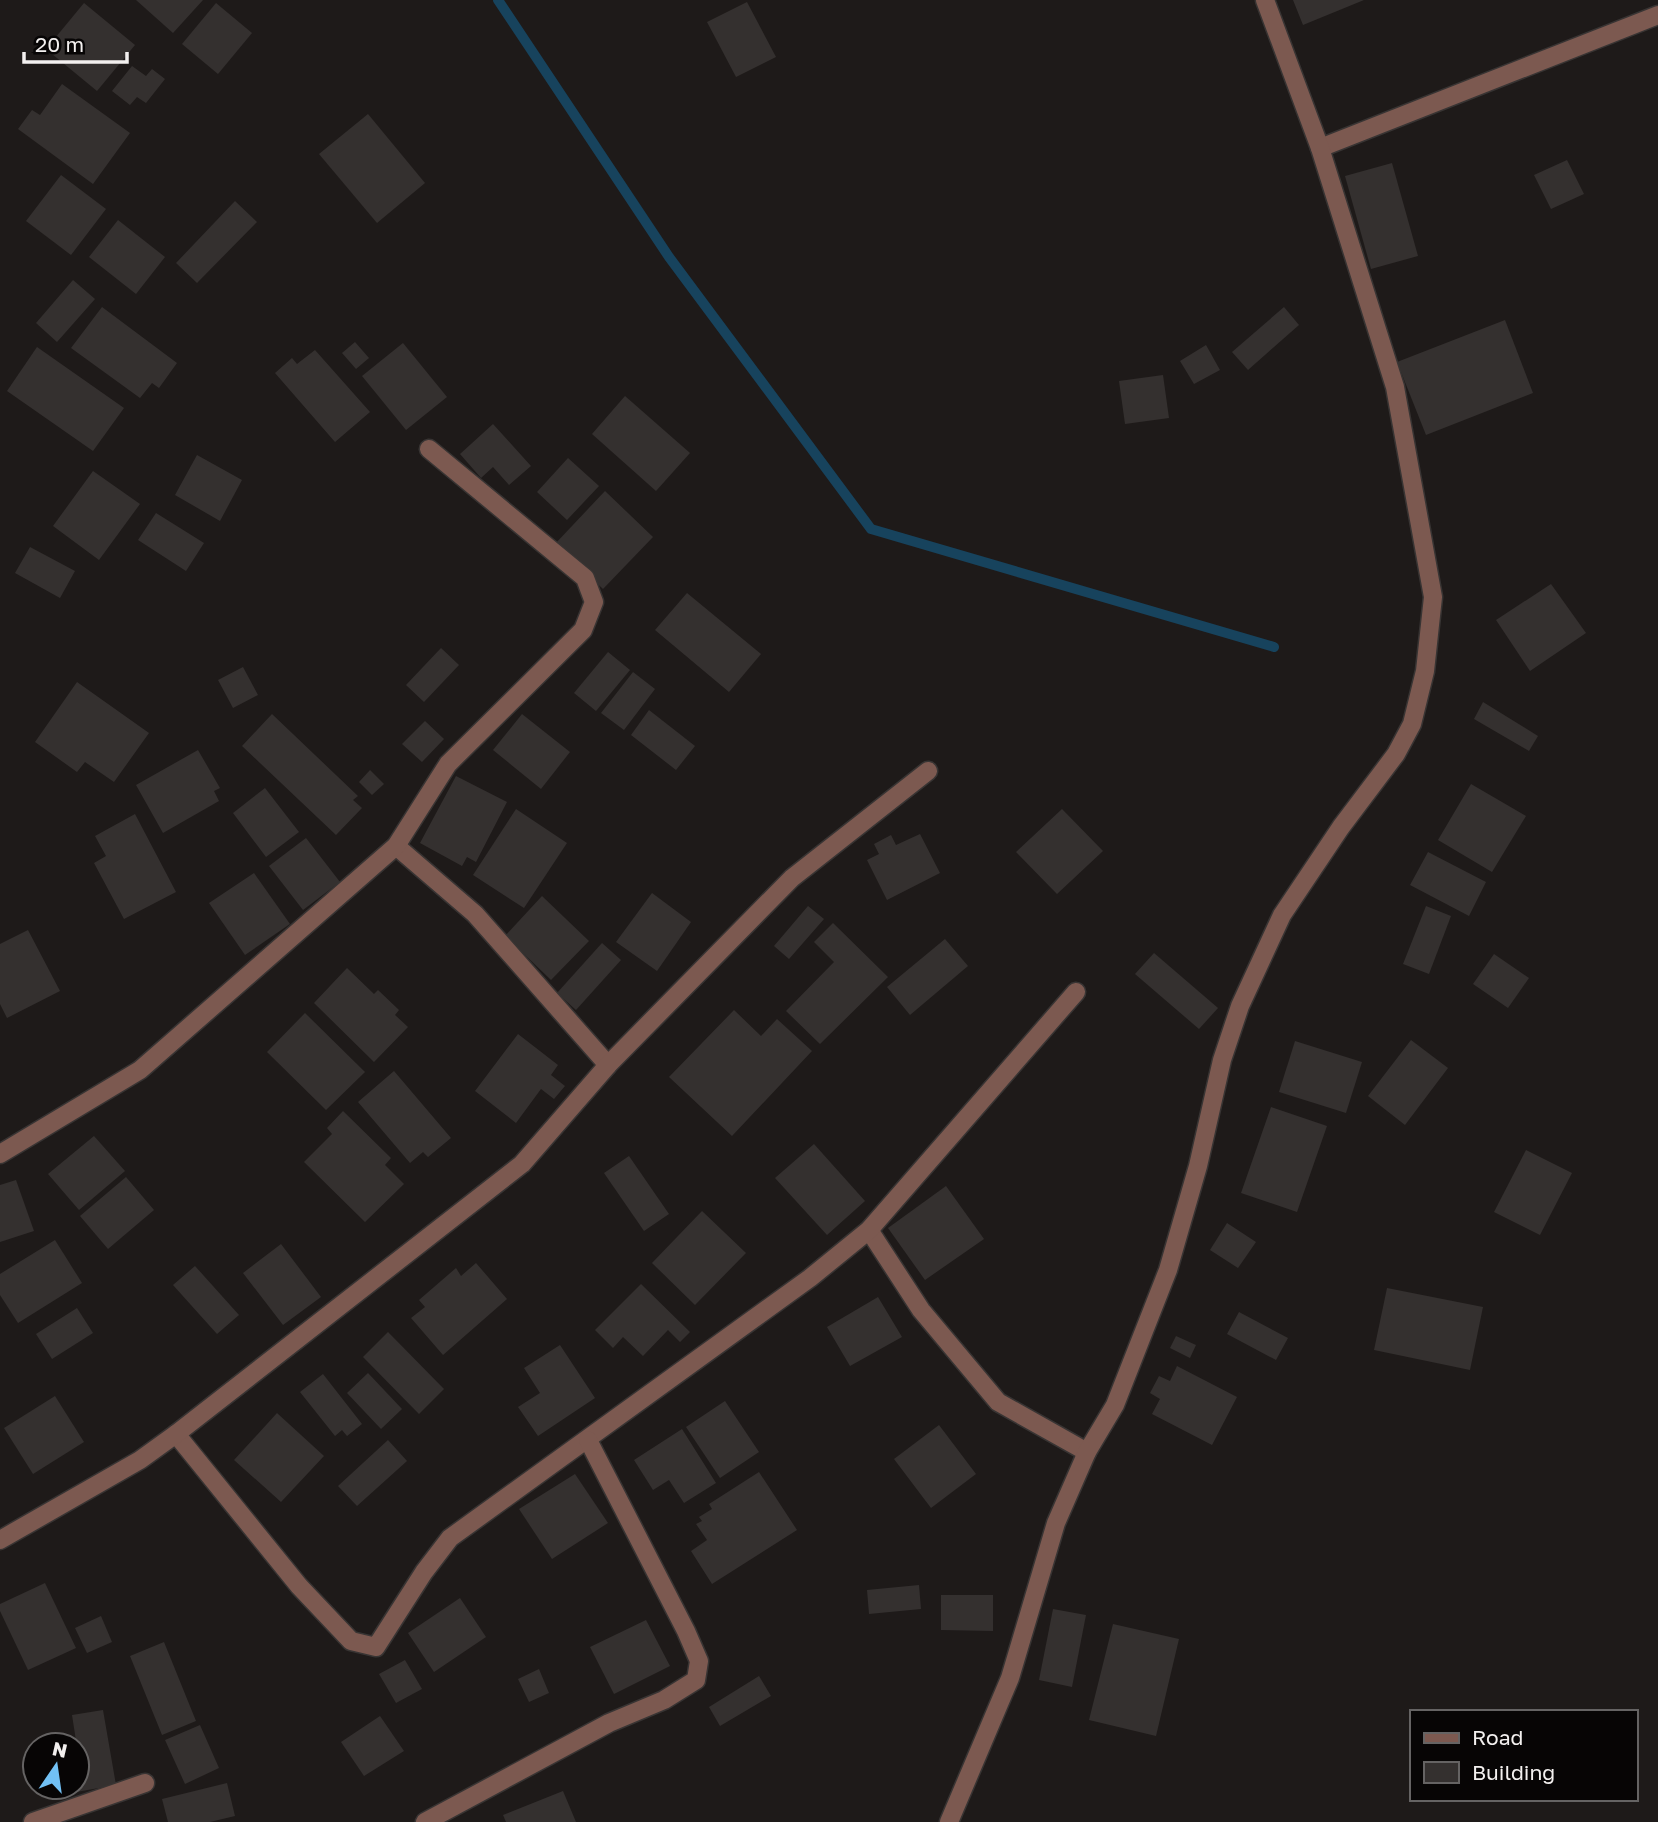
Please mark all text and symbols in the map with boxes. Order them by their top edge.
scale bar [24,21,128,65]
text: 20 m [35,31,84,57]
legend [1410,1710,1637,1801]
text: Road [1472,1724,1523,1750]
north arrow [21,1731,91,1801]
text: N [50,1736,70,1762]
text: Building [1472,1759,1555,1785]

